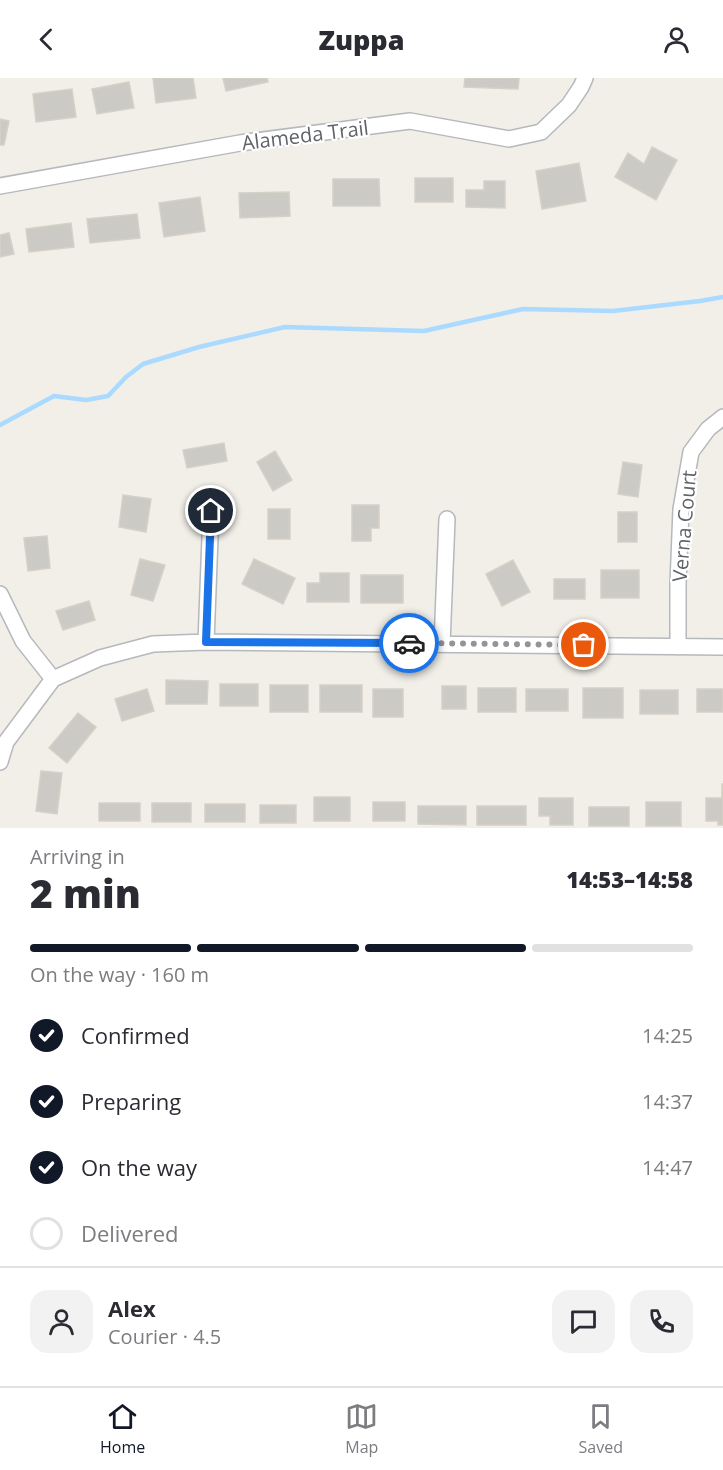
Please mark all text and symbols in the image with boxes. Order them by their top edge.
text: Zuppa [318,21,405,58]
icon: back [30,23,63,56]
icon: person [660,23,693,56]
street label: Alameda Trail [240,114,370,156]
street label: Verna Court [666,469,702,583]
pin [185,485,236,536]
icon: home [194,494,227,527]
courier [379,613,439,673]
pin [558,619,609,670]
icon: car [393,627,426,660]
icon: bag [567,628,600,661]
text: Arriving in [30,843,125,870]
text: 14:53–14:58 [566,864,693,894]
text: 2 min [30,866,141,919]
text: On the way · 160 m [30,961,209,988]
icon: check [30,1019,63,1052]
text: Confirmed [81,1020,190,1050]
text: 14:25 [642,1022,693,1049]
icon: check [30,1085,63,1118]
text: Preparing [81,1086,181,1116]
text: 14:37 [642,1088,693,1115]
icon: check [30,1151,63,1184]
text: On the way [81,1152,197,1182]
text: 14:47 [642,1154,693,1181]
text: Delivered [81,1218,179,1248]
button: person [30,1290,93,1353]
button: chat [552,1290,615,1353]
button: phone [630,1290,693,1353]
text: Alex [108,1293,156,1323]
text: Courier · 4.5 [108,1323,221,1350]
tab: Home [100,1400,145,1458]
tab: Map [345,1400,378,1458]
tab: Saved [578,1400,623,1458]

